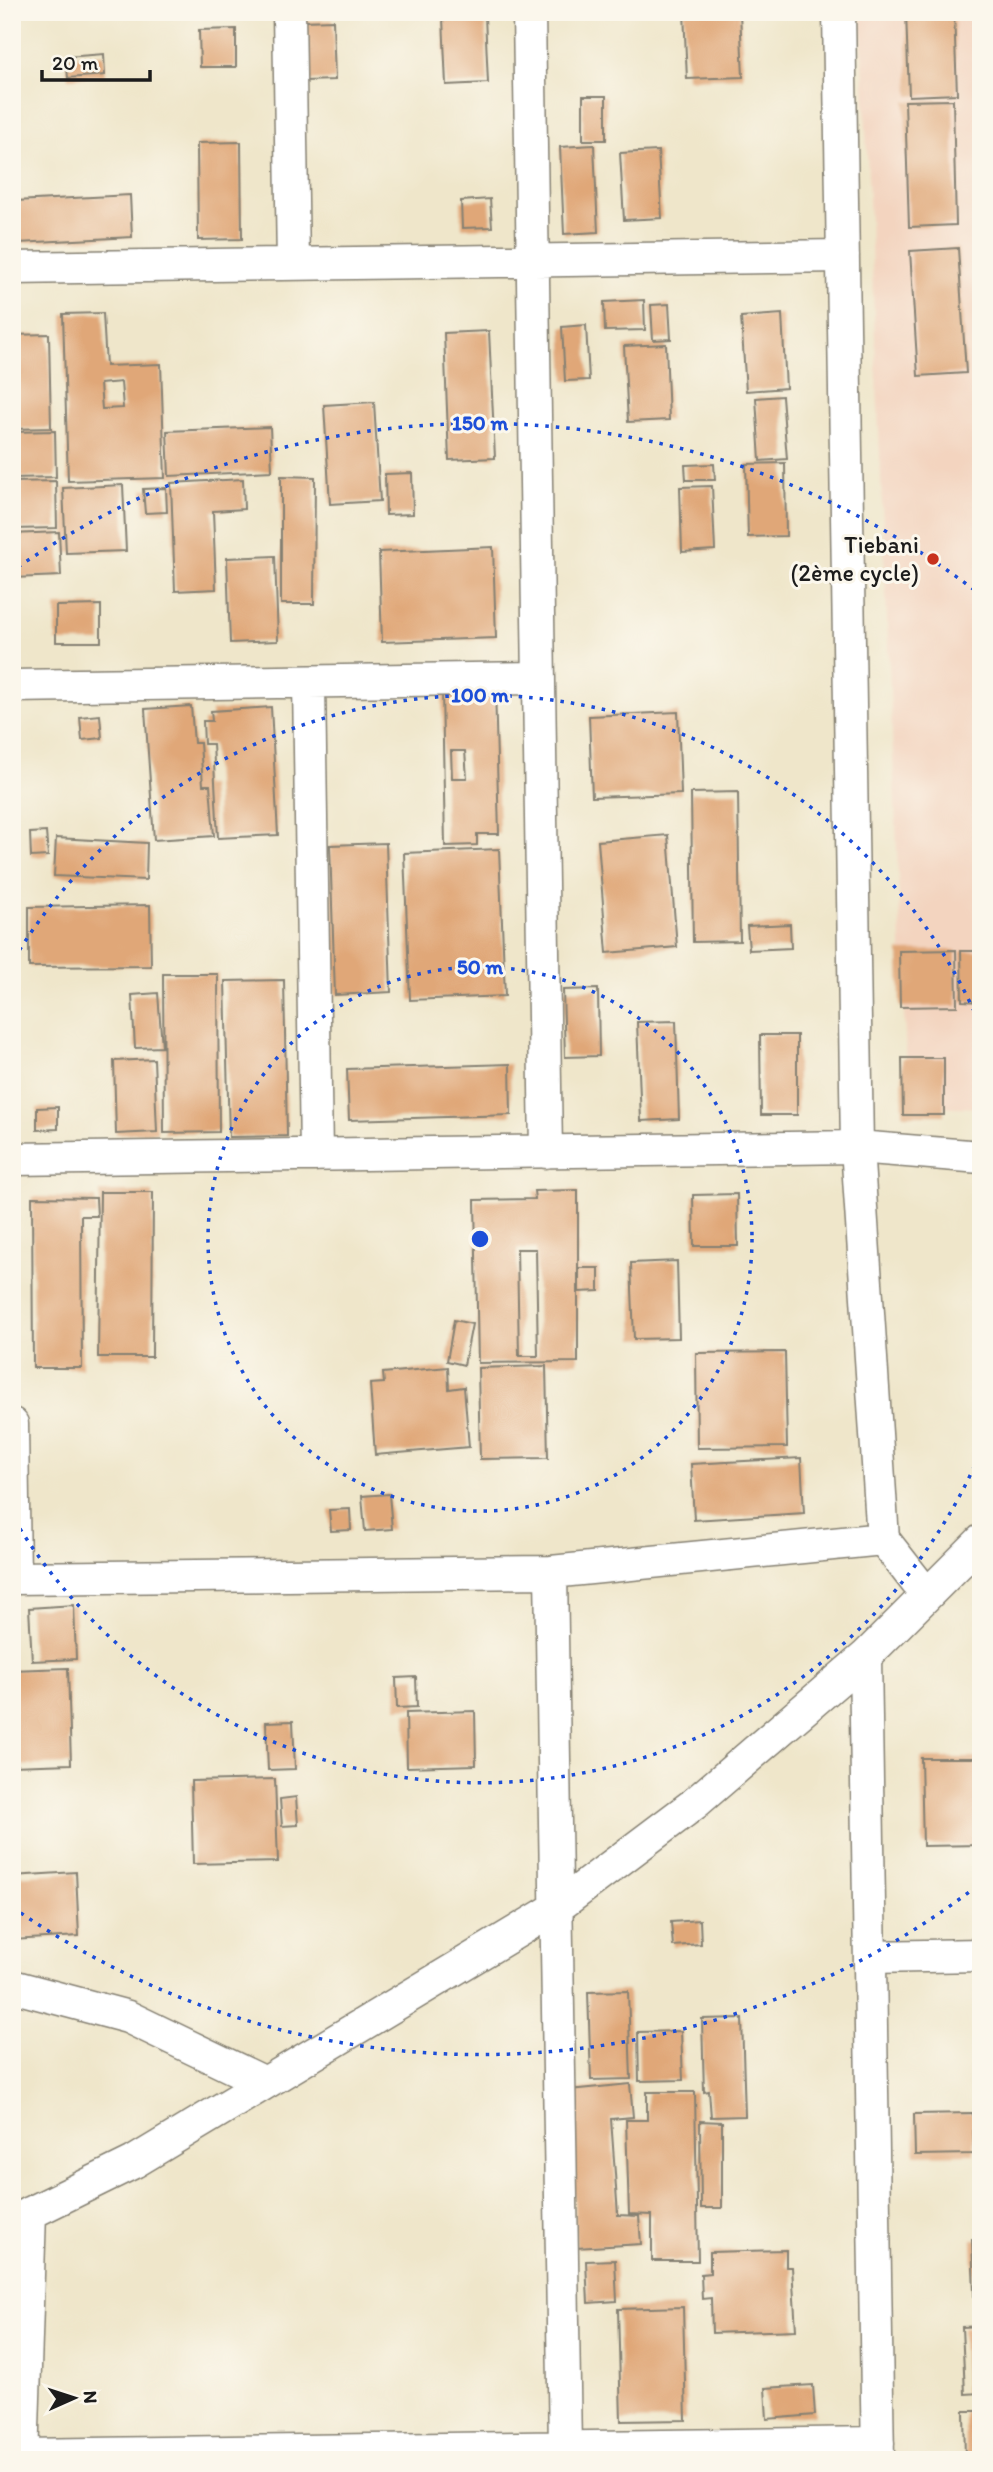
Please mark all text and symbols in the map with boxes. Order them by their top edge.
scale bar [42,38,150,82]
text: 20 m [52,50,99,75]
text: 150 m [452,410,508,435]
place label: Tiebani (2ème cycle) [791,530,919,587]
marker: Tiebani (2ème cycle) [925,551,941,567]
text: 100 m [451,682,509,707]
text: 50 m [457,954,504,979]
centre of rings [468,1227,492,1251]
north arrow [38,2364,108,2434]
text: N [79,2390,102,2404]

